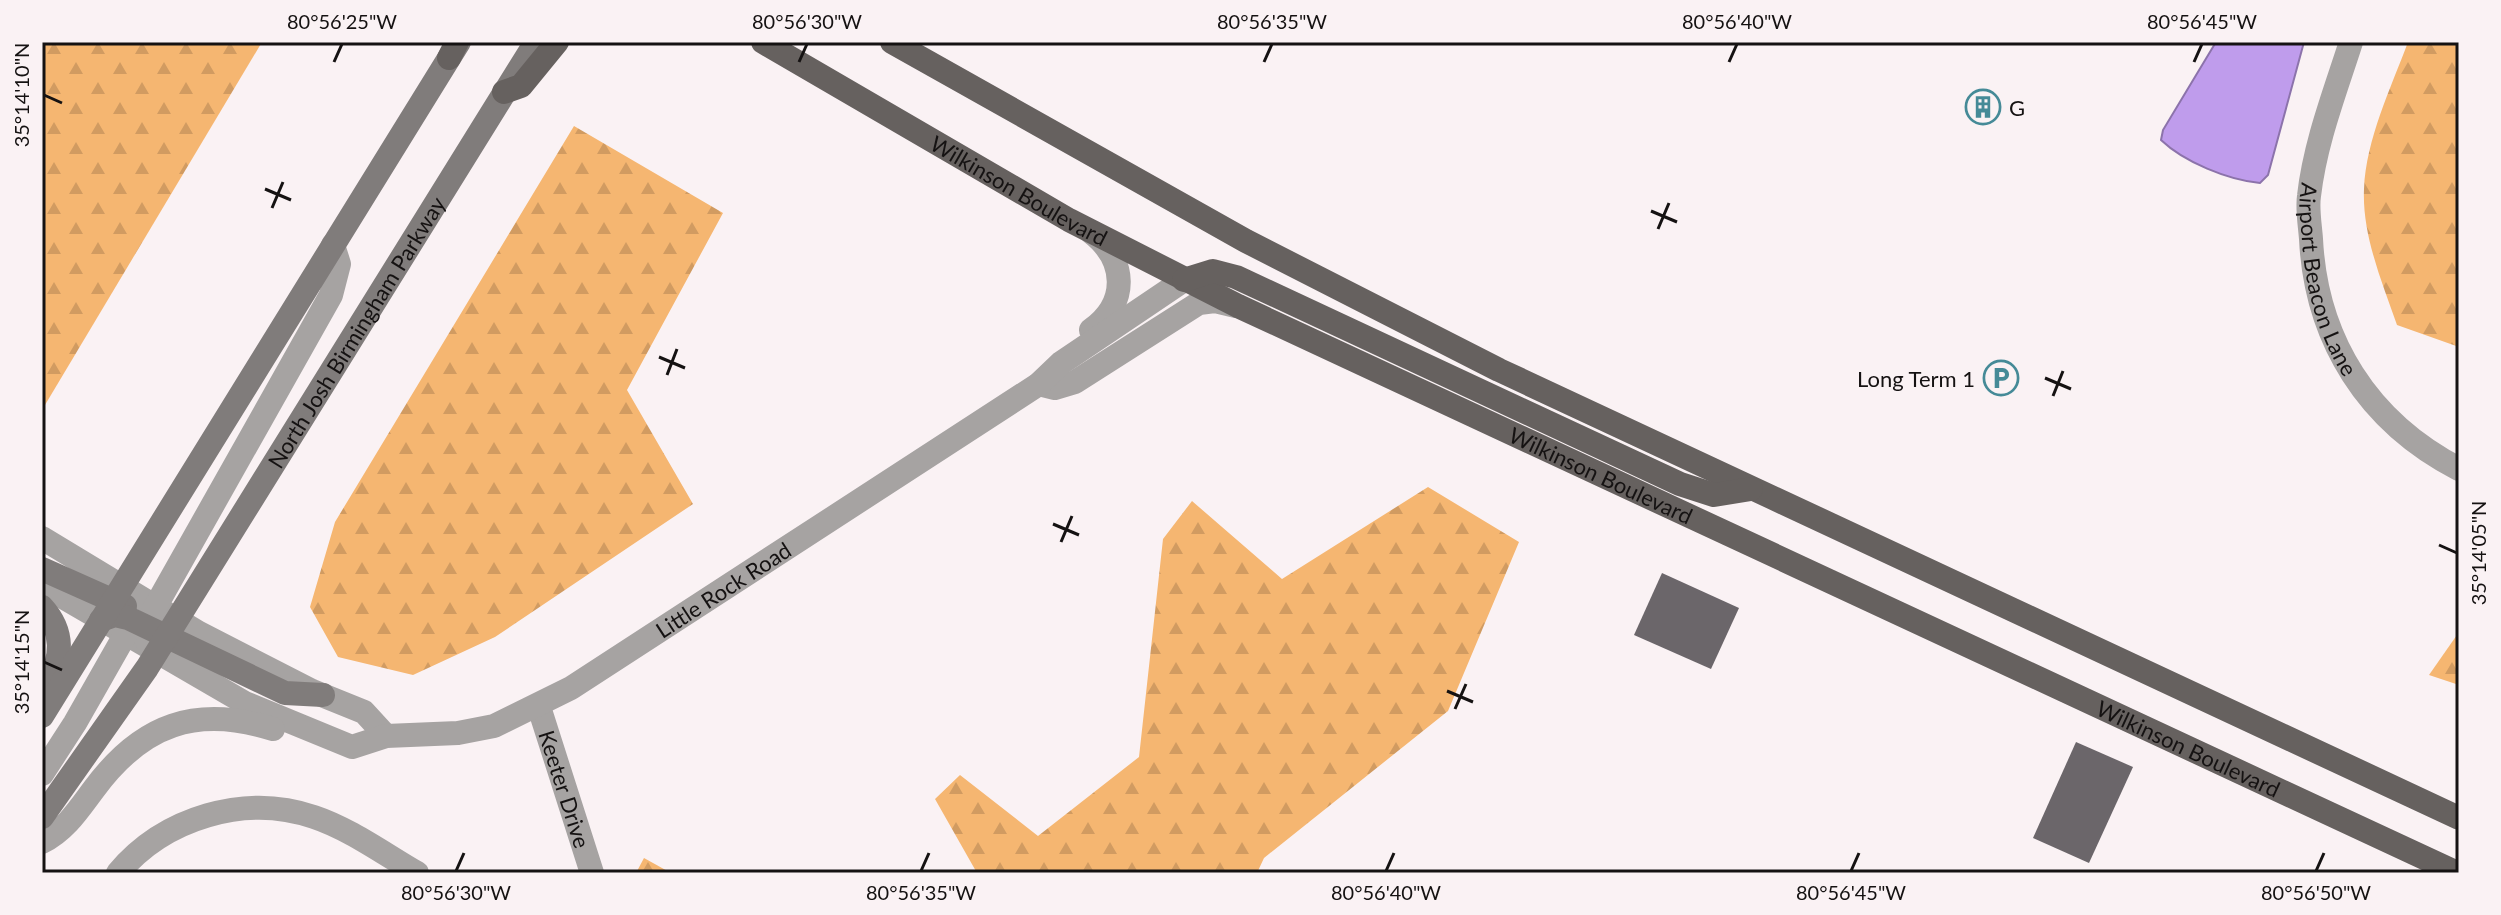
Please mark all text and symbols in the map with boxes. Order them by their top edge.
text: 80°56'25"W [287,9,397,33]
text: 80°56'30"W [752,9,862,33]
text: 80°56'35"W [1217,9,1327,33]
text: 80°56'40"W [1682,9,1792,33]
text: 80°56'45"W [2147,9,2257,33]
text: 35°14'10"N [9,43,33,147]
building icon: G [1964,88,2002,126]
place label: G [2009,94,2025,121]
street label: Wilkinson Boulevard [926,129,1112,251]
street label: Airport Beacon Lane [2295,181,2364,380]
street label: North Josh Birmingham Parkway [261,191,451,473]
parking icon: Long Term 1 [1982,359,2020,397]
place label: Long Term 1 [1857,365,1975,392]
street label: Wilkinson Boulevard [1505,421,1697,529]
text: 35°14'05"N [2466,501,2490,605]
street label: Little Rock Road [650,536,796,643]
text: 35°14'15"N [9,610,33,714]
street label: Wilkinson Boulevard [2093,694,2285,802]
street label: Keeter Drive [534,727,597,851]
text: 80°56'30"W [401,880,511,904]
text: 80°56'35"W [866,880,976,904]
text: 80°56'40"W [1331,880,1441,904]
text: 80°56'45"W [1796,880,1906,904]
text: 80°56'50"W [2261,880,2371,904]

